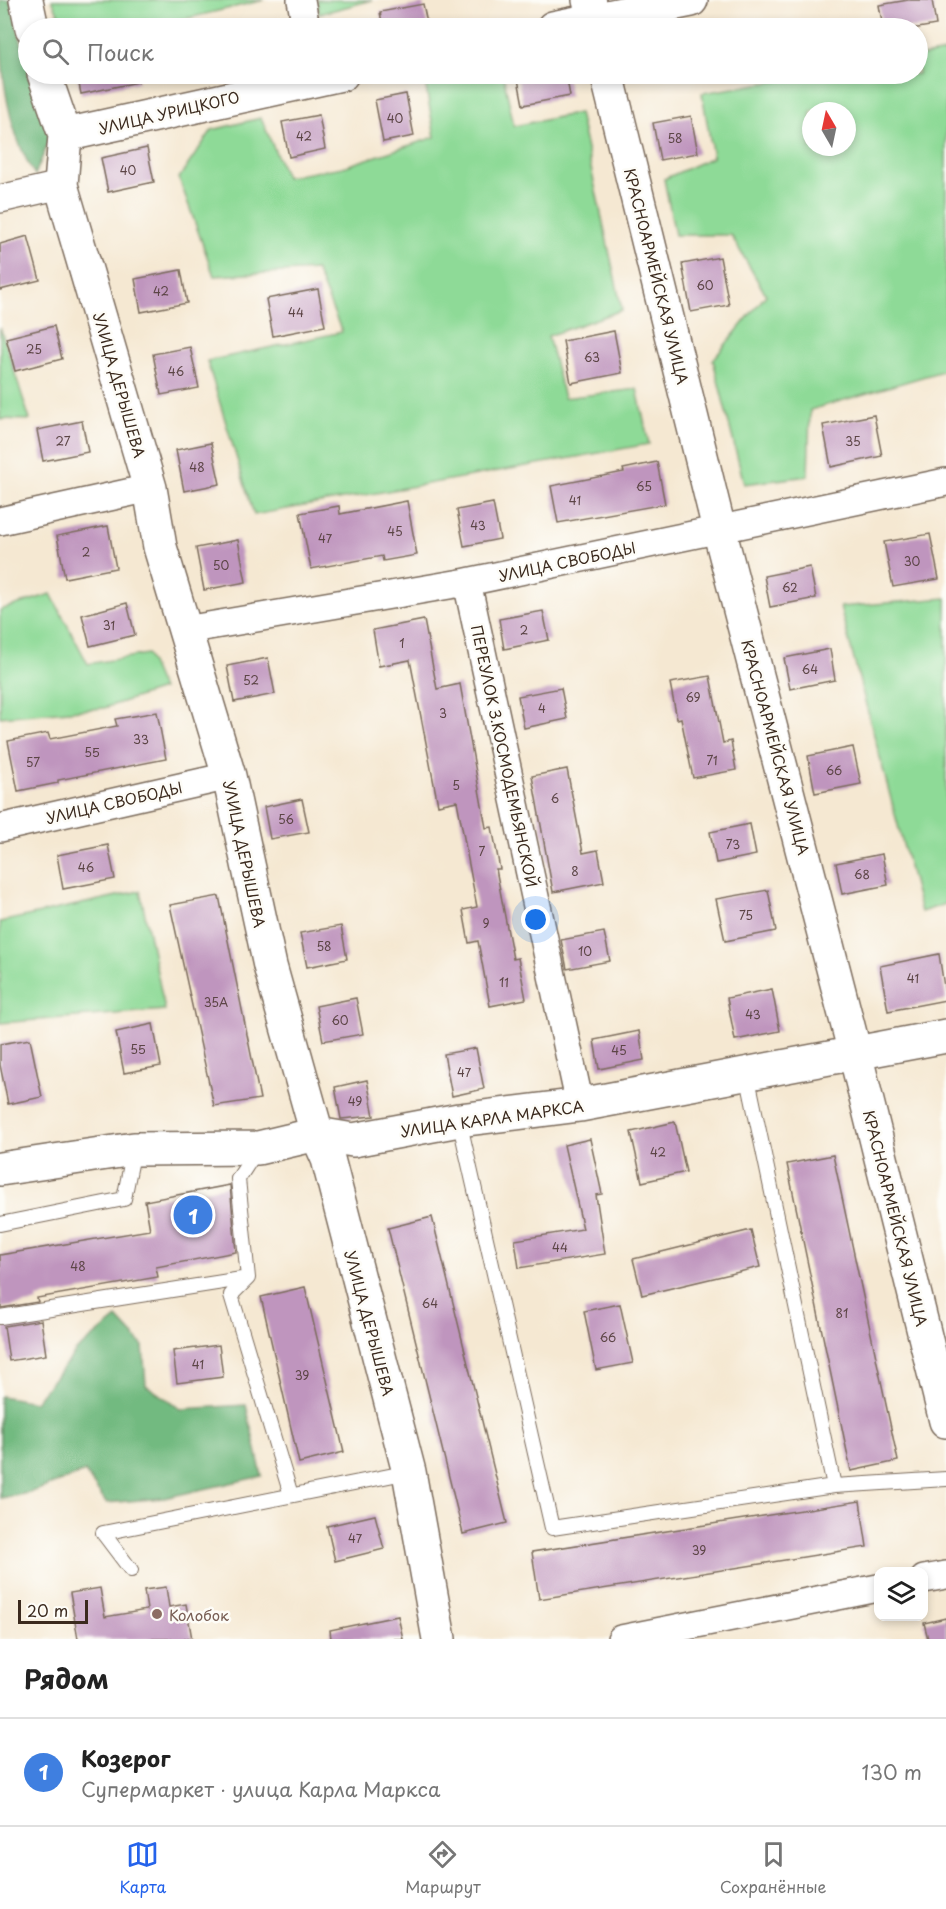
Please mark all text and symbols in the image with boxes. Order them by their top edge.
search box [18,18,928,84]
icon: search [39,35,72,68]
text: Поиск [87,35,154,68]
street label: УЛИЦА УРИЦКОГО [96,85,242,139]
north arrow [802,102,856,156]
house number: 40 [387,109,404,127]
house number: 42 [296,127,312,145]
house number: 58 [667,129,683,147]
house number: 40 [120,161,137,179]
street label: КРАСНОАРМЕЙСКАЯ УЛИЦА [619,165,695,387]
house number: 60 [696,276,714,294]
house number: 42 [153,282,169,300]
house number: 44 [288,303,304,321]
street label: УЛИЦА ДЕРЫШЕВА [88,310,152,460]
house number: 25 [26,340,42,358]
house number: 63 [584,348,600,366]
house number: 46 [168,362,184,380]
house number: 27 [56,432,71,450]
house number: 35 [845,432,861,450]
house number: 48 [189,458,205,476]
house number: 65 [636,477,652,495]
house number: 41 [569,491,581,509]
house number: 43 [470,516,486,534]
house number: 45 [387,522,403,540]
house number: 47 [318,529,333,547]
street label: УЛИЦА СВОБОДЫ [496,535,638,587]
house number: 2 [82,543,90,561]
house number: 30 [904,552,921,570]
house number: 50 [213,556,229,574]
house number: 62 [782,578,798,596]
house number: 31 [103,616,115,634]
house number: 2 [520,621,528,639]
street label: ПЕРЕУЛОК З.КОСМОДЕМЬЯНСКОЙ [466,623,544,889]
house number: 1 [399,634,405,652]
street label: КРАСНОАРМЕЙСКАЯ УЛИЦА [736,637,816,857]
house number: 64 [802,660,818,678]
house number: 52 [243,671,259,689]
house number: 69 [685,688,701,706]
house number: 4 [538,699,546,717]
house number: 3 [439,704,447,722]
house number: 33 [133,730,149,748]
house number: 55 [84,743,100,761]
house number: 71 [706,751,718,769]
house number: 57 [26,753,40,771]
house number: 66 [826,761,842,779]
street label: УЛИЦА СВОБОДЫ [43,775,185,829]
house number: 5 [452,776,460,794]
street label: УЛИЦА ДЕРЫШЕВА [218,778,272,930]
house number: 6 [551,789,559,807]
house number: 56 [278,810,294,828]
house number: 73 [726,835,740,853]
house number: 7 [479,842,486,860]
house number: 46 [78,858,94,876]
house number: 8 [571,862,579,880]
house number: 68 [854,865,870,883]
your location [521,905,550,934]
house number: 75 [739,906,753,924]
house number: 9 [482,914,490,932]
house number: 58 [316,937,332,955]
house number: 10 [578,942,592,960]
house number: 41 [907,969,919,987]
house number: 11 [499,973,509,991]
house number: 35А [204,993,228,1011]
house number: 43 [745,1005,761,1023]
house number: 60 [331,1011,349,1029]
house number: 55 [130,1040,146,1058]
house number: 45 [611,1041,627,1059]
house number: 47 [457,1063,472,1081]
house number: 49 [348,1092,362,1110]
street label: УЛИЦА КАРЛА МАРКСА [399,1094,585,1142]
street label: КРАСНОАРМЕЙСКАЯ УЛИЦА [858,1107,934,1329]
house number: 42 [650,1143,666,1161]
pin: 1 [174,1192,212,1238]
house number: 44 [552,1238,568,1256]
street label: УЛИЦА ДЕРЫШЕВА [339,1248,401,1398]
house number: 48 [70,1257,86,1275]
house number: 64 [422,1294,438,1312]
house number: 81 [836,1304,848,1322]
house number: 66 [600,1328,616,1346]
house number: 41 [192,1355,204,1373]
house number: 39 [295,1366,309,1384]
house number: 47 [348,1529,363,1547]
house number: 39 [692,1541,706,1559]
map controls [874,1567,928,1621]
button: layers [874,1567,928,1621]
scale bar [18,1597,88,1624]
text: 20 m [27,1598,68,1622]
place label: Колобок [169,1603,229,1626]
marker: Колобок [150,1607,164,1621]
text: Рядом [24,1659,109,1698]
text: Козерог [81,1741,170,1774]
text: 1 [39,1757,48,1787]
text: 130 m [862,1757,922,1787]
text: Супермаркет · улица Карла Маркса [81,1774,440,1804]
tab: Карта [119,1838,166,1898]
tab: Маршрут [405,1838,481,1898]
tab: Сохранённые [720,1838,827,1898]

